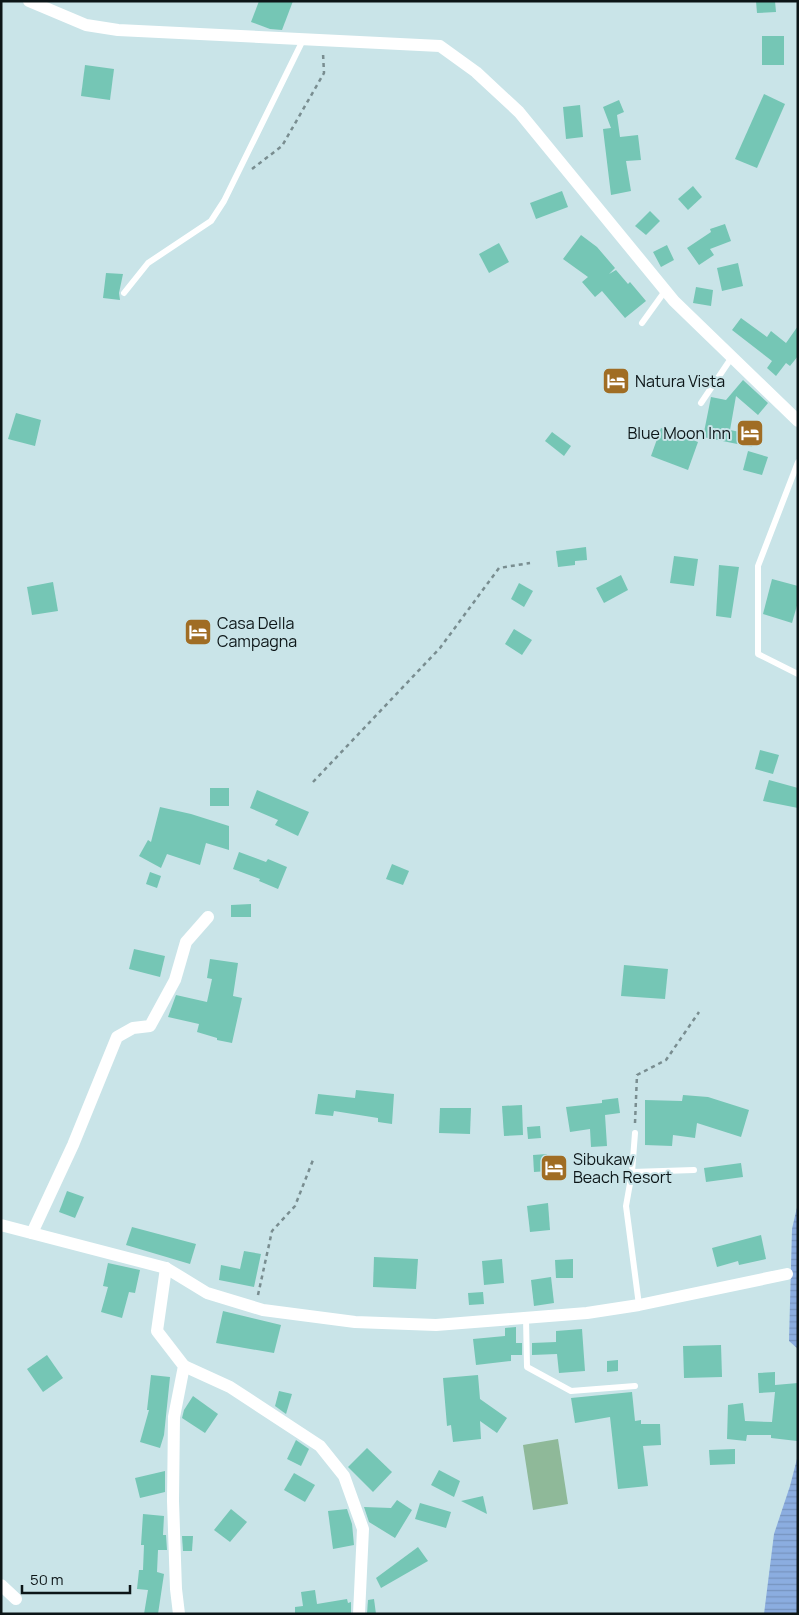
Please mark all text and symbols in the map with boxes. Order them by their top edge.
hotel icon: Natura Vista [601,366,631,396]
place label: Natura Vista [635,370,725,392]
hotel icon: Blue Moon Inn [735,418,765,448]
place label: Blue Moon Inn [628,422,731,444]
place label: Casa Della Campagna [217,612,297,652]
hotel icon: Casa Della Campagna [183,617,213,647]
place label: Sibukaw Beach Resort [573,1148,672,1188]
hotel icon: Sibukaw Beach Resort [539,1153,569,1183]
scale bar [22,1562,130,1594]
text: 50 m [30,1569,64,1590]

